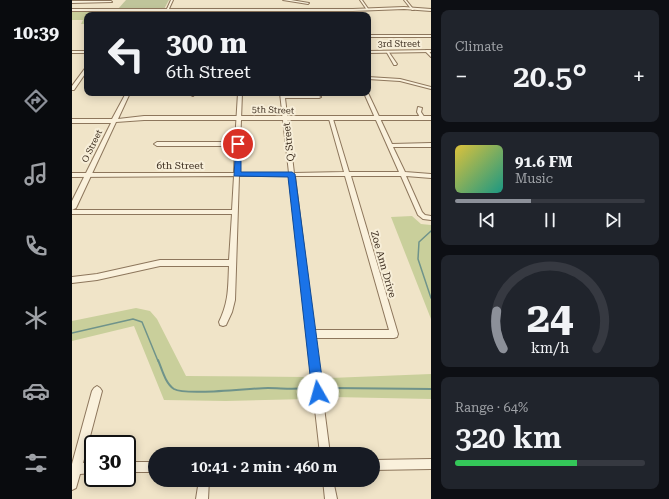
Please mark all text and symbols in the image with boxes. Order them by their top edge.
text: 10:39 [13,22,59,43]
text: 300 m [166,27,247,60]
icon: left [100,28,152,80]
street label: 3rd Street [378,39,421,49]
text: Climate [455,39,503,54]
text: 20.5° [513,59,587,94]
text: 6th Street [166,61,251,82]
text: − [455,64,467,89]
text: + [633,64,645,89]
icon: directions [22,87,50,115]
street label: 5th Street [252,104,295,116]
street label: Q Street [281,122,296,162]
street label: O Street [80,127,104,164]
pin [221,127,255,161]
icon: arrive [227,133,249,155]
text: 91.6 FM [515,153,572,171]
icon: music [22,160,50,188]
street label: 6th Street [157,160,204,171]
text: Music [515,171,553,186]
icon: previous [476,209,498,231]
icon: pause [539,209,561,231]
icon: next [602,209,624,231]
street label: Zoe Ann Drive [369,229,398,299]
icon: phone [22,232,50,260]
text: 24 [527,292,573,341]
icon: climate [22,304,50,332]
text: km/h [531,339,569,355]
position arrow [297,372,339,414]
icon: car [22,377,50,405]
text: Range · 64% [455,400,528,415]
text: 320 km [455,420,562,455]
speed limit sign: 30 [84,435,136,487]
icon: filters [22,449,50,477]
text: 10:41 · 2 min · 460 m [191,458,337,476]

